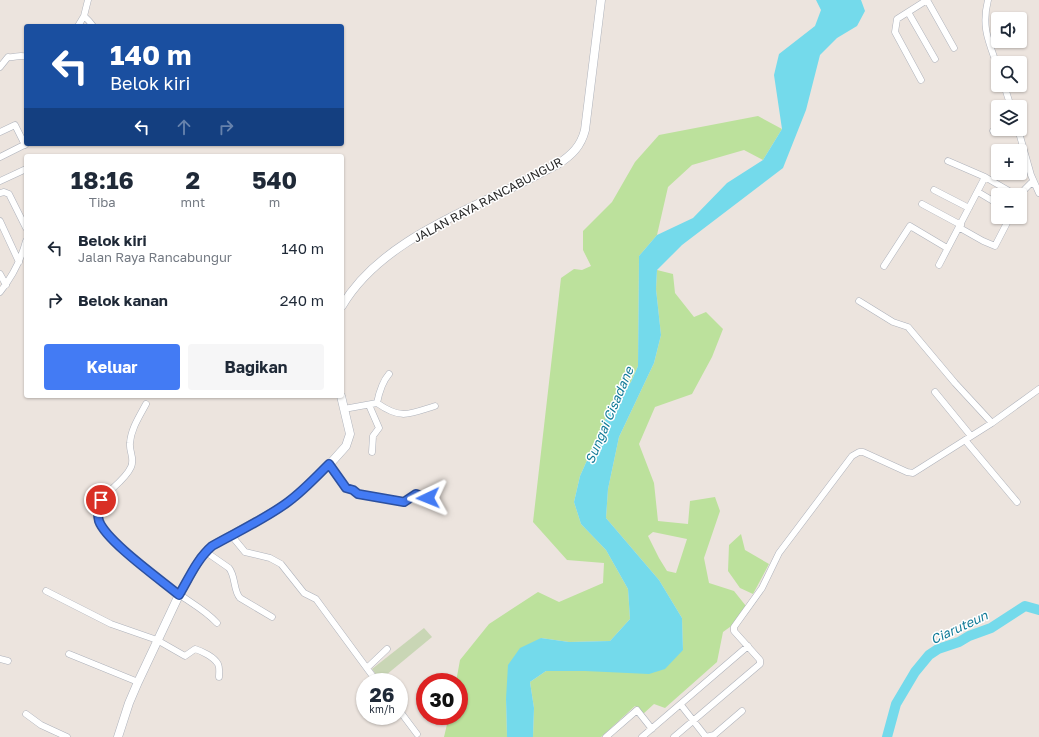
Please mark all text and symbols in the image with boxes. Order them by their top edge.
map controls [991,12,1027,224]
button: sound [991,12,1027,48]
text: 140 m [110,38,192,71]
icon: left [44,40,96,92]
button: search [991,56,1027,92]
text: Belok kiri [110,72,190,94]
button: layers [991,100,1027,136]
icon: left [131,116,153,138]
icon: ahead [173,116,195,138]
icon: right [215,116,237,138]
button: + [991,144,1027,180]
street label: JALAN RAYA RANCABUNGUR [411,154,565,245]
text: 18:16 [71,165,134,194]
text: 2 [186,165,200,194]
text: 540 [252,165,297,194]
button: − [991,188,1027,224]
text: Tiba [89,194,116,210]
text: mnt [181,194,205,210]
text: m [269,194,280,210]
text: Belok kiri [78,231,147,249]
icon: left [44,237,66,259]
text: 140 m [281,239,324,257]
text: Jalan Raya Rancabungur [78,249,232,265]
icon: right [44,289,66,311]
text: Belok kanan [78,291,168,309]
text: 240 m [280,291,324,309]
button: Keluar [44,344,180,390]
button: Bagikan [188,344,324,390]
water label: Sungai Cisadane [581,363,637,466]
position arrow [407,477,449,519]
pin [84,483,118,517]
icon: arrive [90,489,112,511]
water label: Ciaruteun [928,606,991,647]
speed limit sign: 30 [416,673,468,725]
text: 26 [370,682,394,706]
text: km/h [369,703,395,715]

